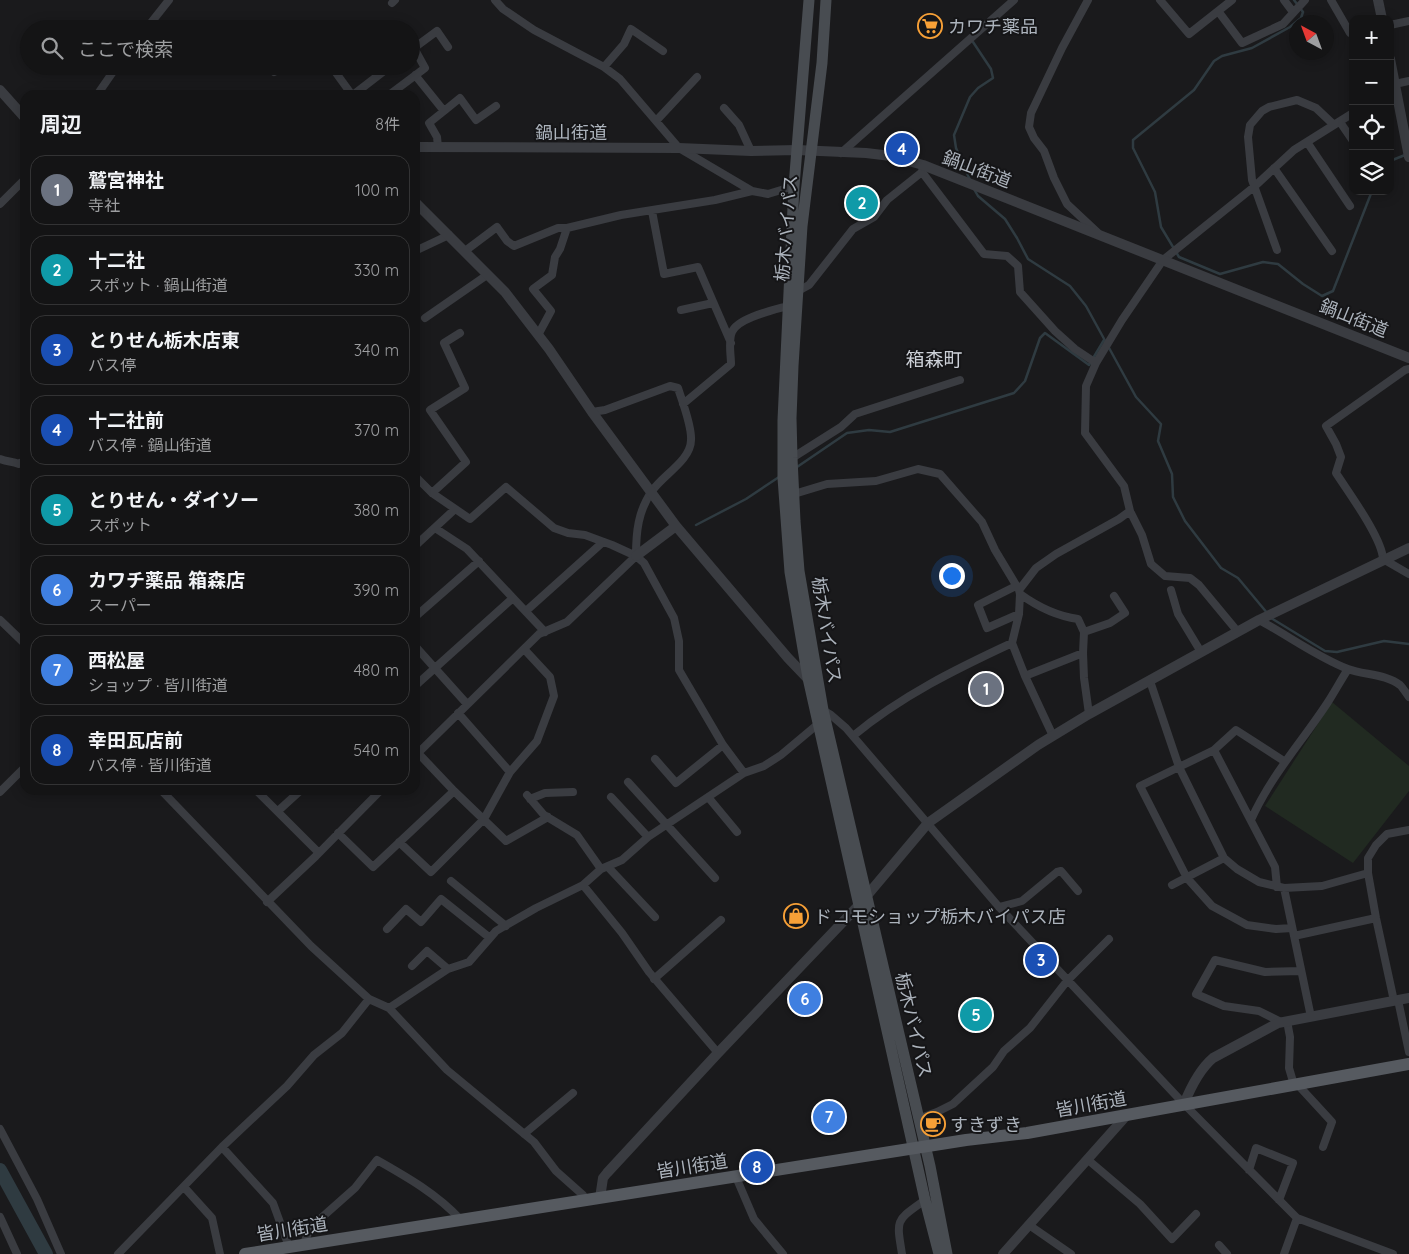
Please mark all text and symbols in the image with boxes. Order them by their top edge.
supermarket icon: カワチ薬品 [917,13,943,39]
place label: カワチ薬品 [948,15,1038,38]
north arrow [1289,15,1334,60]
map controls [1349,15,1394,195]
button: + [1349,15,1394,60]
search box [20,20,420,75]
icon: search [38,34,66,62]
text: ここで検索 [78,37,173,61]
button: − [1349,60,1394,105]
button: locate [1349,105,1394,150]
text: 周辺 [40,111,82,137]
text: 8件 [375,114,400,134]
street label: 鍋山街道 [535,121,607,144]
pin: 4 [886,130,918,168]
street label: 鍋山街道 [939,145,1015,193]
button: layers [1349,150,1394,195]
text: 鷲宮神社 [88,168,164,192]
street label: 栃木バイパス [770,173,802,283]
text: 1 [54,180,60,200]
text: 100 m [355,180,399,200]
pin: 2 [846,184,878,222]
text: 寺社 [88,195,120,215]
text: 十二社 [88,248,145,272]
text: 2 [52,260,62,280]
text: 330 m [354,260,399,280]
text: スポット · 鍋山街道 [88,275,228,295]
street label: 鍋山街道 [1316,294,1392,342]
text: とりせん栃木店東 [88,328,240,352]
text: 3 [53,340,61,360]
text: 340 m [354,340,399,360]
district label: 箱森町 [905,347,963,371]
text: バス停 [88,355,136,375]
text: 十二社前 [88,408,164,432]
text: 4 [52,420,62,440]
text: 370 m [354,420,399,440]
text: バス停 · 鍋山街道 [88,435,212,455]
text: とりせん・ダイソー [88,488,259,512]
text: 5 [52,500,62,520]
text: 380 m [353,500,399,520]
text: スポット [88,515,152,535]
your location [939,563,965,589]
text: カワチ薬品 箱森店 [88,568,245,592]
street label: 栃木バイパス [807,575,847,685]
text: 6 [53,580,61,600]
text: 390 m [353,580,399,600]
text: スーパー [88,595,152,615]
text: 西松屋 [88,648,145,672]
text: 7 [53,660,61,680]
text: 480 m [353,660,399,680]
pin: 1 [970,670,1002,708]
text: ショップ · 皆川街道 [88,675,228,695]
text: 幸田瓦店前 [88,728,183,752]
text: 8 [53,740,61,760]
text: 540 m [353,740,399,760]
text: バス停 · 皆川街道 [88,755,212,775]
shop icon: ドコモショップ栃木バイパス店 [783,903,809,929]
place label: ドコモショップ栃木バイパス店 [814,905,1066,928]
pin: 3 [1025,941,1057,979]
street label: 栃木バイパス [891,970,937,1080]
pin: 6 [789,980,821,1018]
pin: 5 [960,996,992,1034]
street label: 皆川街道 [1054,1086,1128,1122]
pin: 7 [813,1098,845,1136]
cafe icon: すきずき [920,1111,946,1137]
place label: すきずき [950,1113,1022,1136]
pin: 8 [741,1148,773,1186]
street label: 皆川街道 [655,1149,729,1183]
street label: 皆川街道 [255,1212,329,1246]

